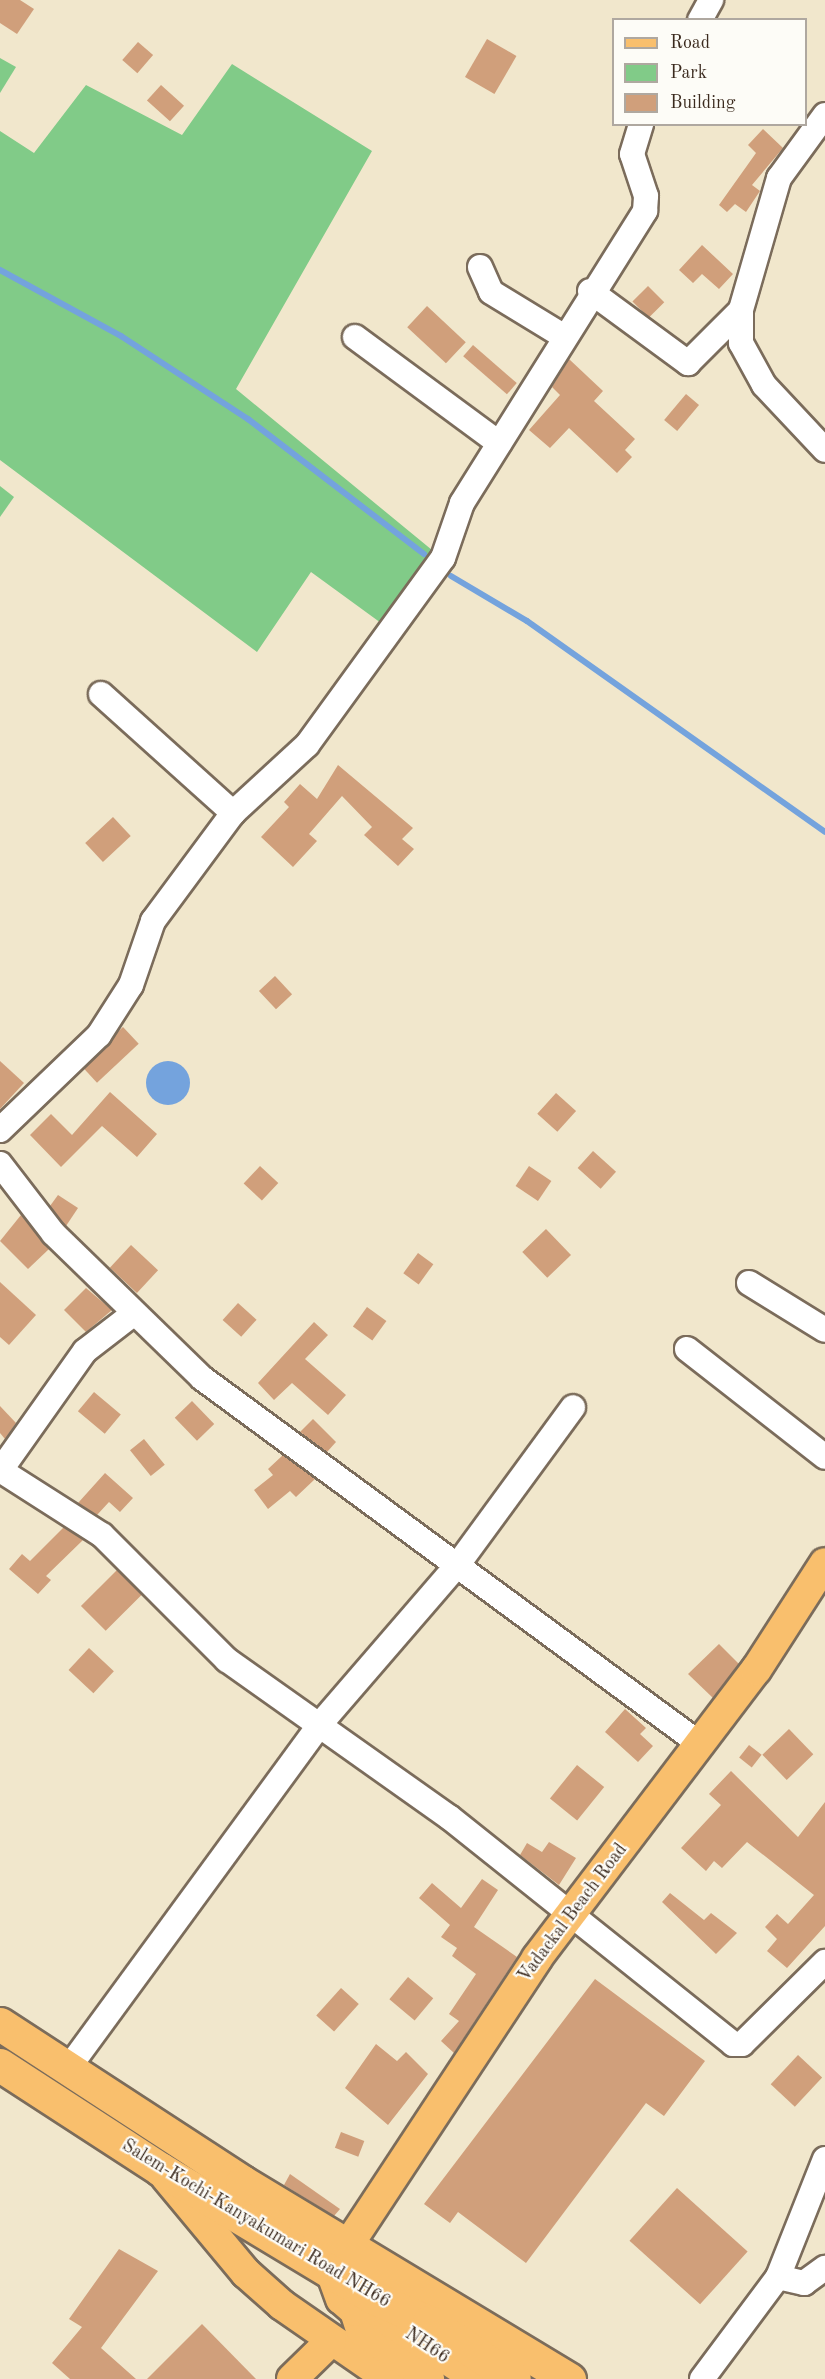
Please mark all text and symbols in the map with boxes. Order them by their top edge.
legend [612,18,807,126]
text: Road [670,34,710,52]
text: Park [670,64,707,82]
text: Building [670,94,735,112]
street label: Vadackal Beach Road [514,1839,632,1987]
street label: Salem-Kochi-Kanyakumari Road NH66 [118,2135,394,2313]
street label: NH66 [401,2323,453,2369]

